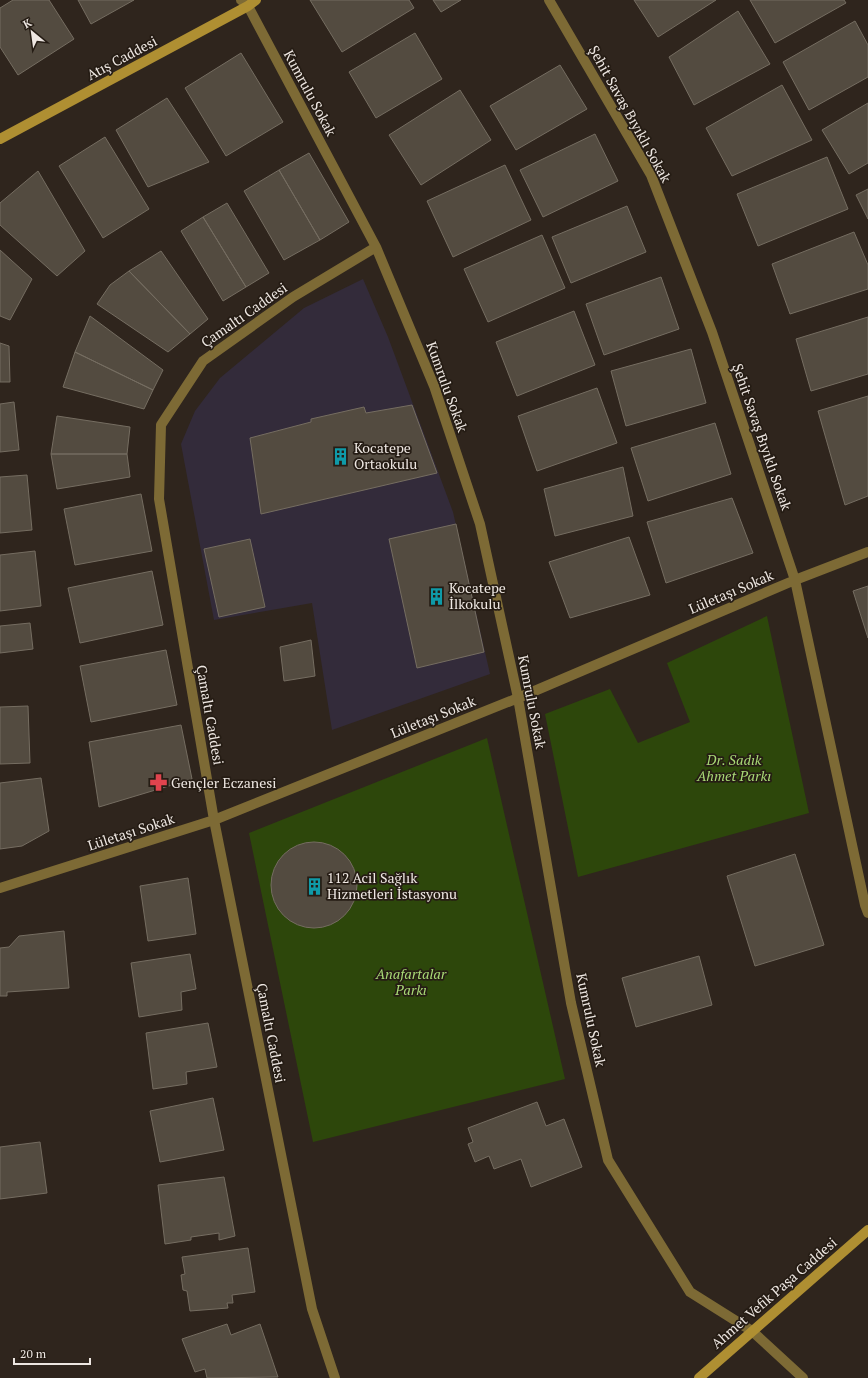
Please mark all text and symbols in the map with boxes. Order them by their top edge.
north arrow [12,12,52,52]
text: K [20,15,34,31]
street label: Atış Caddesi [83,31,160,84]
street label: Şehit Savaş Bıyıklı Sokak [585,42,676,186]
street label: Kumrulu Sokak [280,46,341,140]
street label: Çamaltı Caddesi [197,278,291,351]
street label: Kumrulu Sokak [422,339,473,435]
street label: Şehit Savaş Bıyıklı Sokak [728,361,797,513]
place label: Kocatepe Ortaokulu [354,438,417,473]
building icon: Kocatepe Ortaokulu [331,446,351,466]
street label: Lületaşı Sokak [686,565,777,618]
place label: Kocatepe İlkokulu [449,578,506,613]
building icon: Kocatepe İlkokulu [426,586,446,606]
street label: Kumrulu Sokak [514,653,551,751]
street label: Çamaltı Caddesi [192,663,229,766]
street label: Lületaşı Sokak [388,691,479,742]
park label: Dr. Sadık Ahmet Parkı [696,750,771,785]
pharmacy icon: Gençler Eczanesi [148,773,168,793]
place label: Gençler Eczanesi [171,773,277,792]
street label: Lületaşı Sokak [85,808,177,854]
place label: 112 Acil Sağlık Hizmetleri İstasyonu [327,868,457,903]
building icon: 112 Acil Sağlık Hizmetleri İstasyonu [304,876,324,896]
park label: Anafartalar Parkı [375,964,447,999]
street label: Kumrulu Sokak [572,971,611,1069]
street label: Çamaltı Caddesi [253,981,290,1084]
street label: Ahmet Vefik Paşa Caddesi [707,1233,841,1352]
scale bar [14,1340,90,1366]
text: 20 m [20,1346,47,1361]

